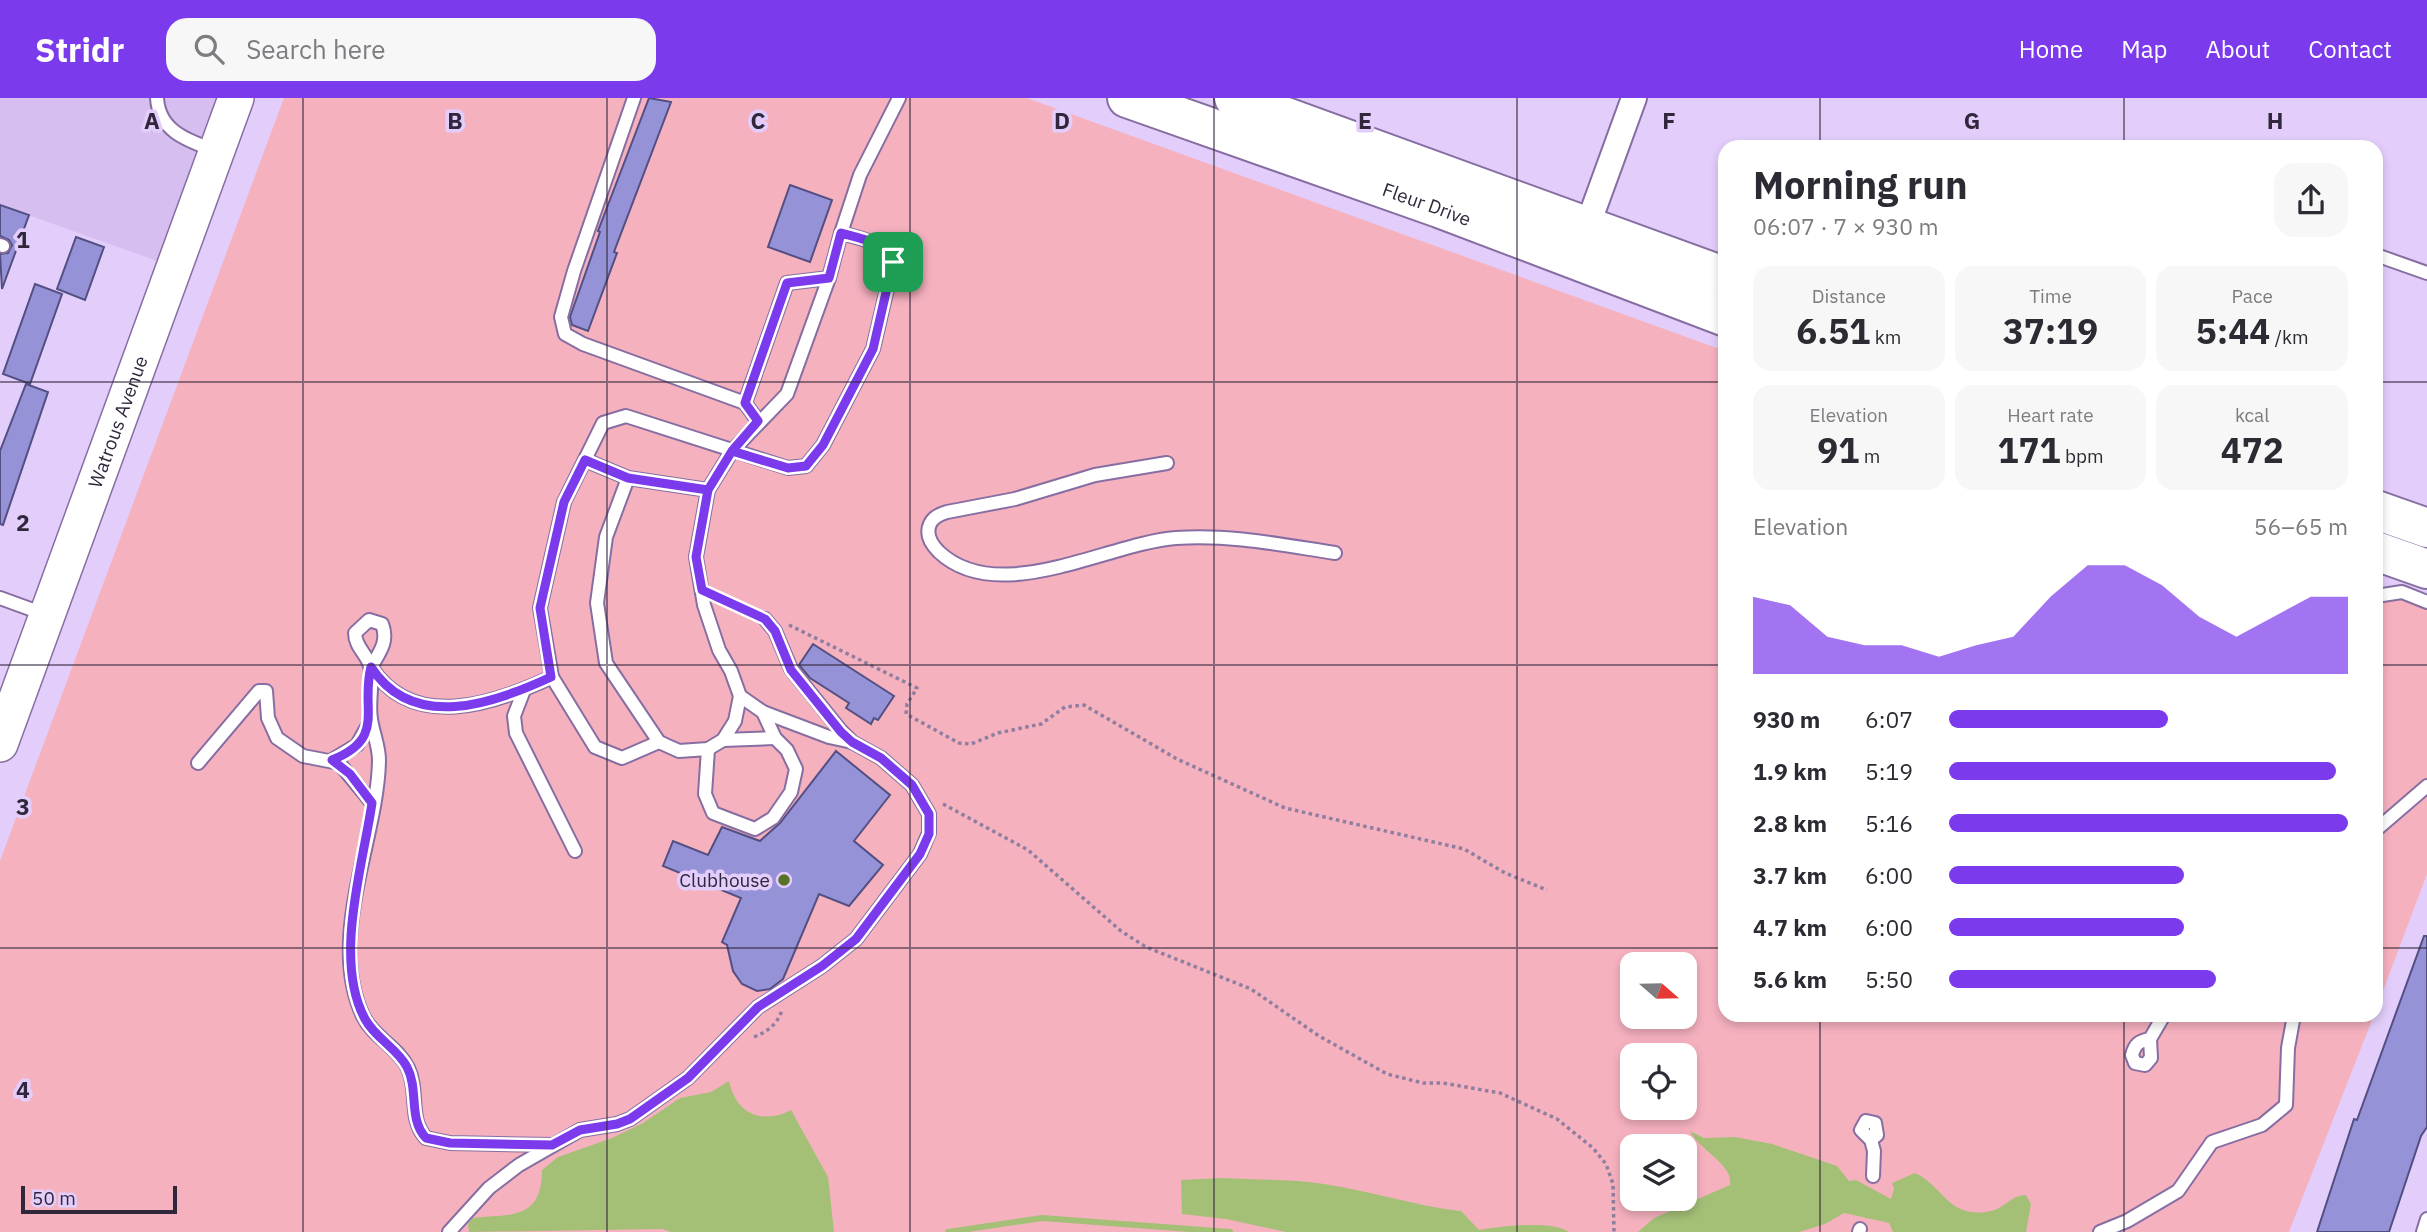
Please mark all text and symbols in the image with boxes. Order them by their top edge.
search box [166,18,656,81]
text: Stridr [35,28,124,71]
icon: search [190,30,228,68]
text: Search here [246,32,386,66]
text: Home [2019,33,2083,65]
text: Map [2121,33,2167,65]
text: About [2205,33,2270,65]
text: Contact [2308,33,2392,65]
text: A [144,105,160,135]
text: B [447,105,463,135]
text: C [751,105,766,135]
text: D [1054,105,1070,135]
text: E [1358,105,1372,135]
text: F [1662,105,1676,135]
text: G [1964,105,1980,135]
text: H [2267,105,2283,135]
text: Morning run [1753,160,1968,209]
button: share [2274,163,2348,237]
street label: Fleur Drive [1379,177,1475,231]
text: 06:07 · 7 × 930 m [1753,211,1939,241]
text: 1 [16,224,30,254]
pin [863,232,923,292]
icon: arrive [874,243,912,281]
text: Distance [1812,284,1886,308]
text: Time [2029,284,2072,308]
text: Pace [2231,284,2273,308]
text: 6.51 [1796,308,1870,354]
text: 37:19 [2003,308,2098,354]
text: 5:44 [2196,308,2270,354]
text: km [1870,325,1901,349]
text: /km [2270,325,2309,349]
street label: Watrous Avenue [83,352,153,491]
text: Elevation [1809,403,1888,427]
text: Heart rate [2007,403,2094,427]
text: kcal [2235,403,2269,427]
text: 91 [1817,427,1859,473]
text: 171 [1997,427,2060,473]
text: 472 [2221,427,2284,473]
text: m [1859,444,1880,468]
text: bpm [2060,444,2104,468]
text: 2 [16,507,30,537]
text: Elevation [1753,511,1848,541]
text: 56–65 m [2254,511,2348,541]
text: 930 m [1753,704,1820,734]
text: 6:07 [1865,704,1913,734]
text: 1.9 km [1753,756,1827,786]
text: 5:19 [1865,756,1913,786]
text: 3 [16,791,30,821]
text: 2.8 km [1753,808,1827,838]
text: 5:16 [1865,808,1913,838]
text: 3.7 km [1753,860,1827,890]
text: 6:00 [1865,860,1913,890]
place label: Clubhouse [679,868,770,892]
marker: Clubhouse [776,872,792,888]
text: 4.7 km [1753,912,1827,942]
text: 6:00 [1865,912,1913,942]
north arrow [1620,952,1698,1029]
map controls [1620,952,1697,1211]
text: 5.6 km [1753,964,1827,994]
text: 5:50 [1865,964,1913,994]
button: locate [1620,1043,1697,1120]
text: 4 [16,1074,30,1104]
button: layers [1620,1134,1697,1211]
scale bar [21,1183,177,1215]
text: 50 m [32,1186,76,1210]

